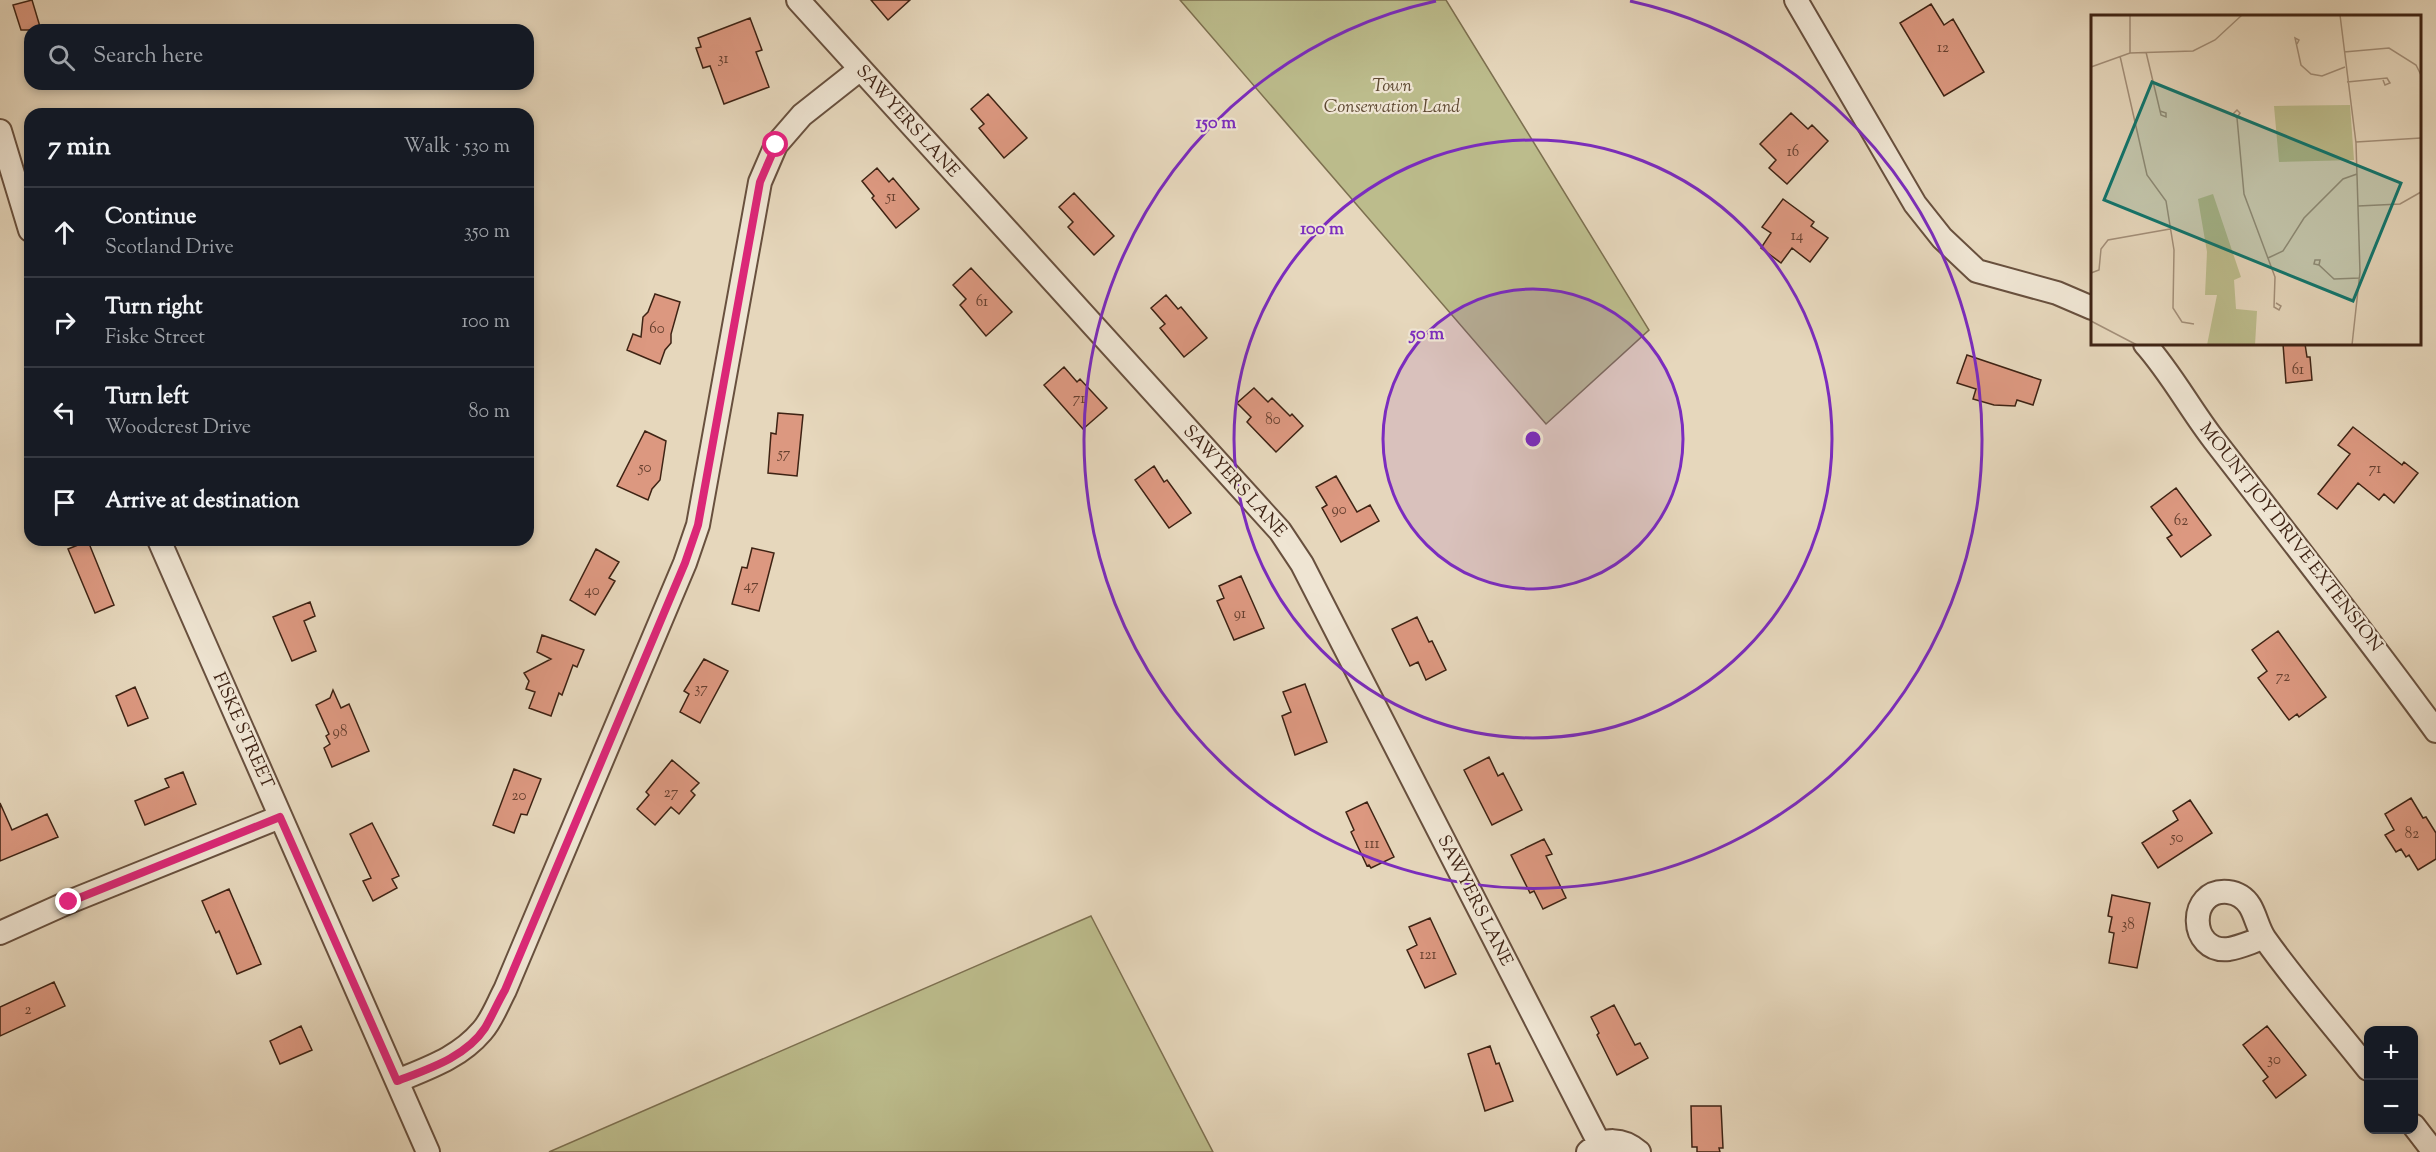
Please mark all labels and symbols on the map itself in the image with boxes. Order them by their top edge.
inset map [2091,15,2421,345]
house number: 12 [1937,38,1949,59]
house number: 31 [717,49,729,70]
street label: SAWYERS LANE [849,60,965,184]
park label: Town Conservation Land [1324,74,1460,121]
text: 150 m [1196,111,1236,137]
route start [762,131,788,157]
house number: 16 [1787,142,1799,163]
house number: 51 [885,187,896,208]
text: 100 m [1300,217,1344,243]
house number: 14 [1791,226,1804,247]
house number: 61 [976,292,988,313]
house number: 60 [649,319,665,340]
text: 50 m [1408,322,1444,348]
house number: 61 [2292,360,2304,381]
house number: 71 [1073,389,1085,410]
house number: 80 [1265,410,1281,431]
street label: MOUNT JOY DRIVE EXTENSION [2192,418,2388,658]
street label: SAWYERS LANE [1176,420,1292,544]
centre of rings [1523,429,1543,449]
house number: 57 [777,444,791,465]
house number: 50 [637,458,652,479]
house number: 71 [2369,459,2381,480]
house number: 90 [1331,500,1347,521]
house number: 62 [2174,511,2188,532]
house number: 47 [743,576,759,597]
house number: 40 [584,581,600,602]
house number: 91 [1234,604,1246,625]
house number: 72 [2276,667,2290,688]
street label: FISKE STREET [205,669,279,794]
house number: 37 [694,679,708,700]
house number: 98 [333,722,347,743]
house number: 27 [664,783,679,804]
house number: 20 [512,786,527,807]
house number: 82 [2405,824,2419,845]
house number: 50 [2169,828,2184,849]
street label: SAWYERS LANE [1430,831,1518,971]
house number: 111 [1364,834,1380,855]
route end [55,888,81,914]
house number: 38 [2121,915,2135,936]
house number: 121 [1419,945,1437,966]
house number: 2 [24,1000,32,1021]
house number: 30 [2267,1050,2281,1071]

